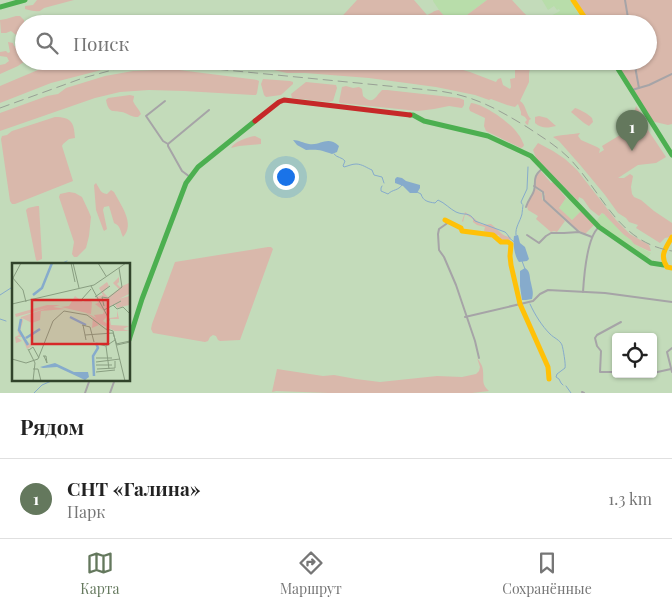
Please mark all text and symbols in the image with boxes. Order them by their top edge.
search box [15,15,657,70]
icon: search [33,29,61,57]
text: Поиск [73,30,129,56]
pin: 1 [616,110,648,151]
your location [273,164,299,190]
inset map [12,263,130,380]
map controls [612,333,657,378]
button: locate [612,333,657,378]
text: Рядом [20,412,84,440]
text: СНТ «Галина» [67,475,201,501]
text: 1 [33,488,39,509]
text: 1.3 km [608,488,652,509]
text: Парк [67,501,105,522]
tab: Карта [80,549,120,598]
tab: Маршрут [280,549,342,598]
tab: Сохранённые [502,549,592,598]

